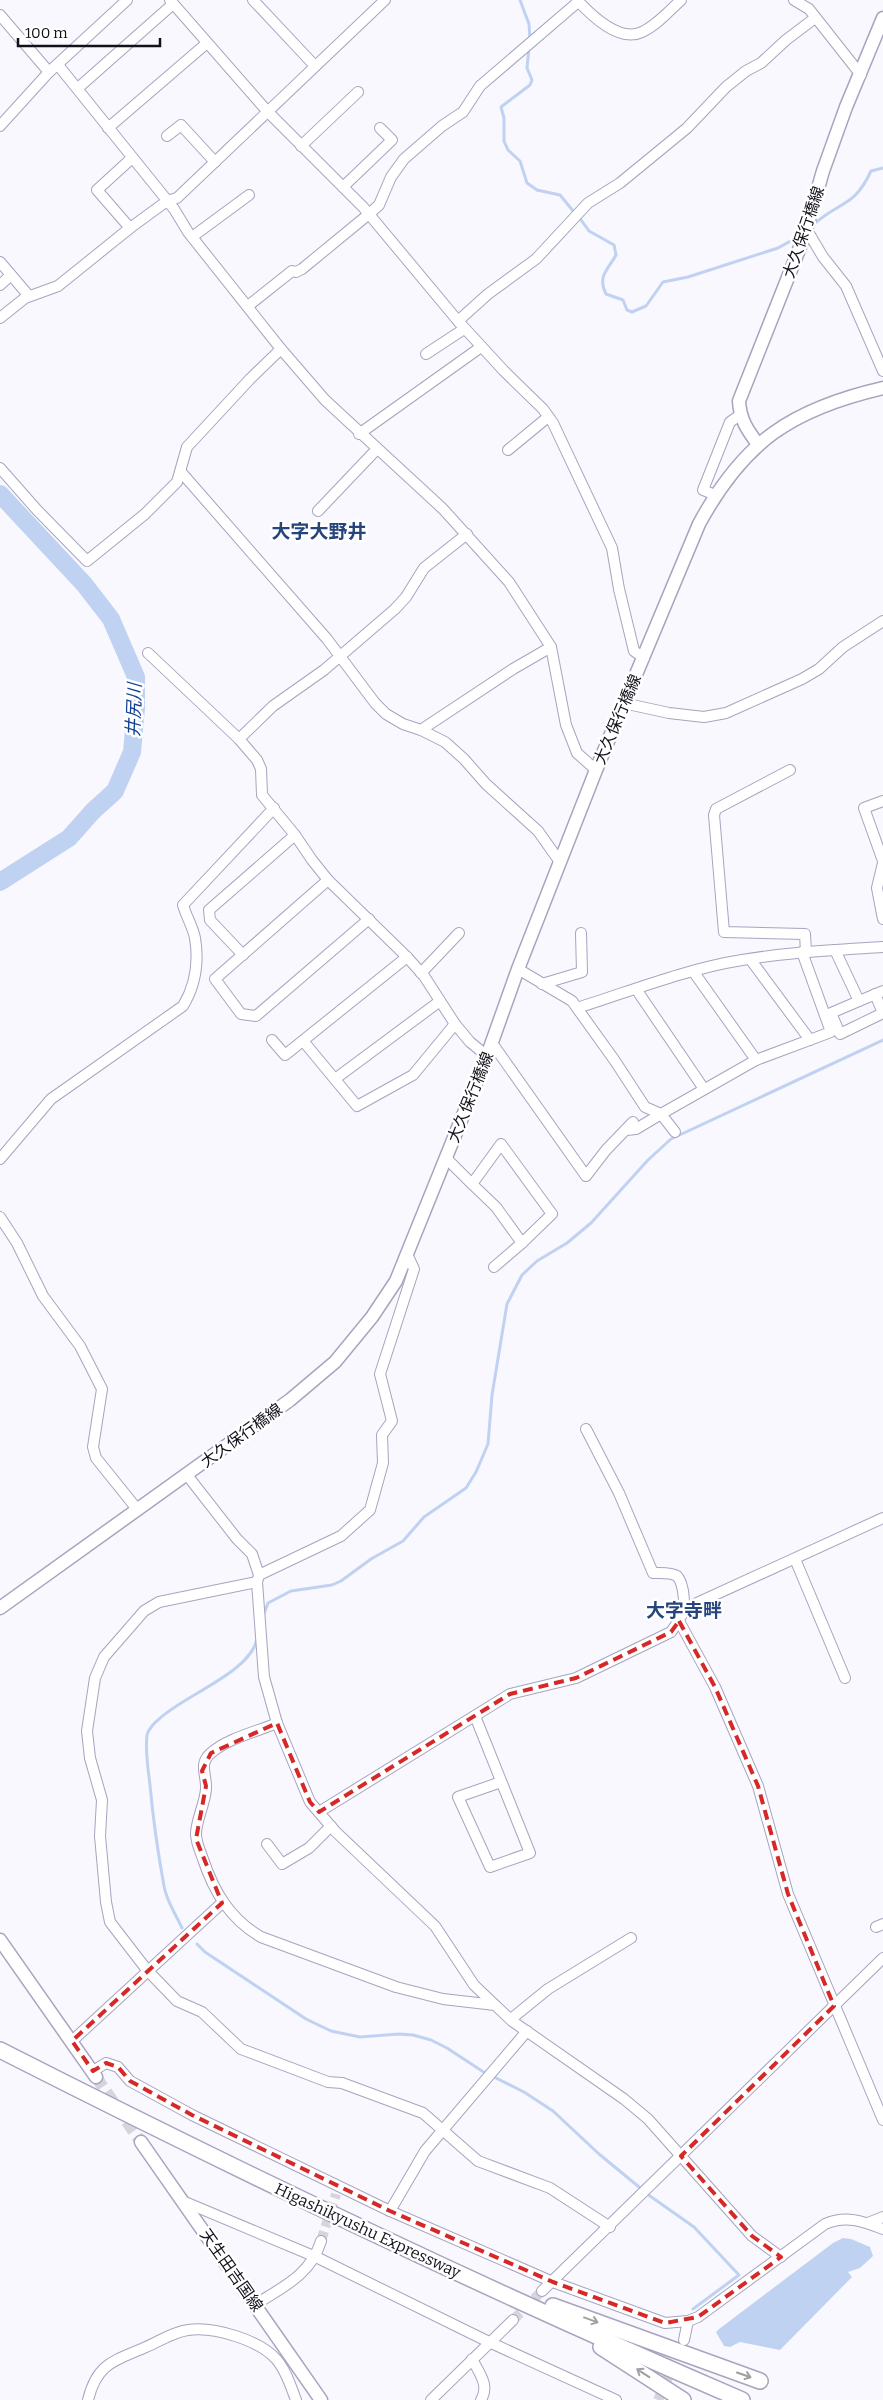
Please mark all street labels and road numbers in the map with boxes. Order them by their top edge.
street label: 大久保行橋線 [779,184,828,281]
street label: 大久保行橋線 [590,671,645,767]
street label: 大久保行橋線 [444,1049,497,1145]
street label: 大久保行橋線 [197,1400,286,1471]
street label: Higashikyushu Expressway [272,2179,464,2282]
street label: 天生田吉国線 [196,2226,267,2315]

